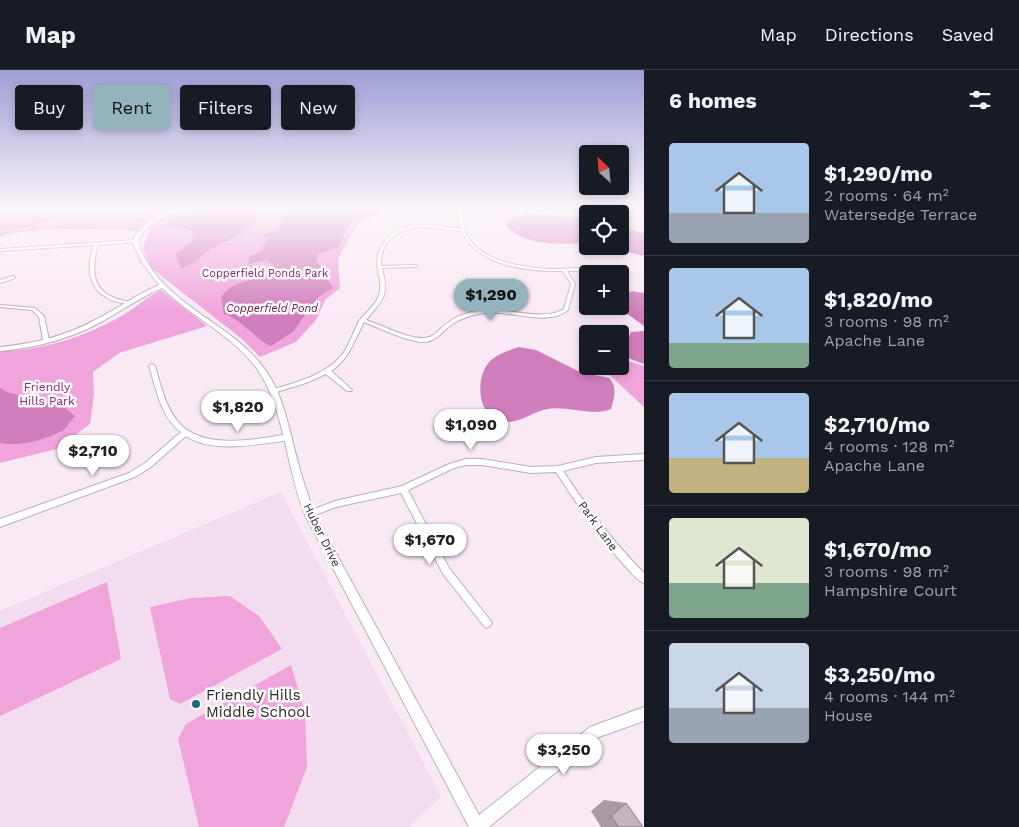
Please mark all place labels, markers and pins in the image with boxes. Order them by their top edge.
pin: $1,290 [450,278,532,321]
pin: $1,820 [197,390,279,433]
pin: $1,090 [430,408,512,451]
pin: $2,710 [52,434,134,477]
pin: $1,670 [389,524,471,566]
place label: Friendly Hills Middle School [206,686,310,721]
marker: Friendly Hills Middle School [190,698,202,710]
pin: $3,250 [523,734,605,776]

